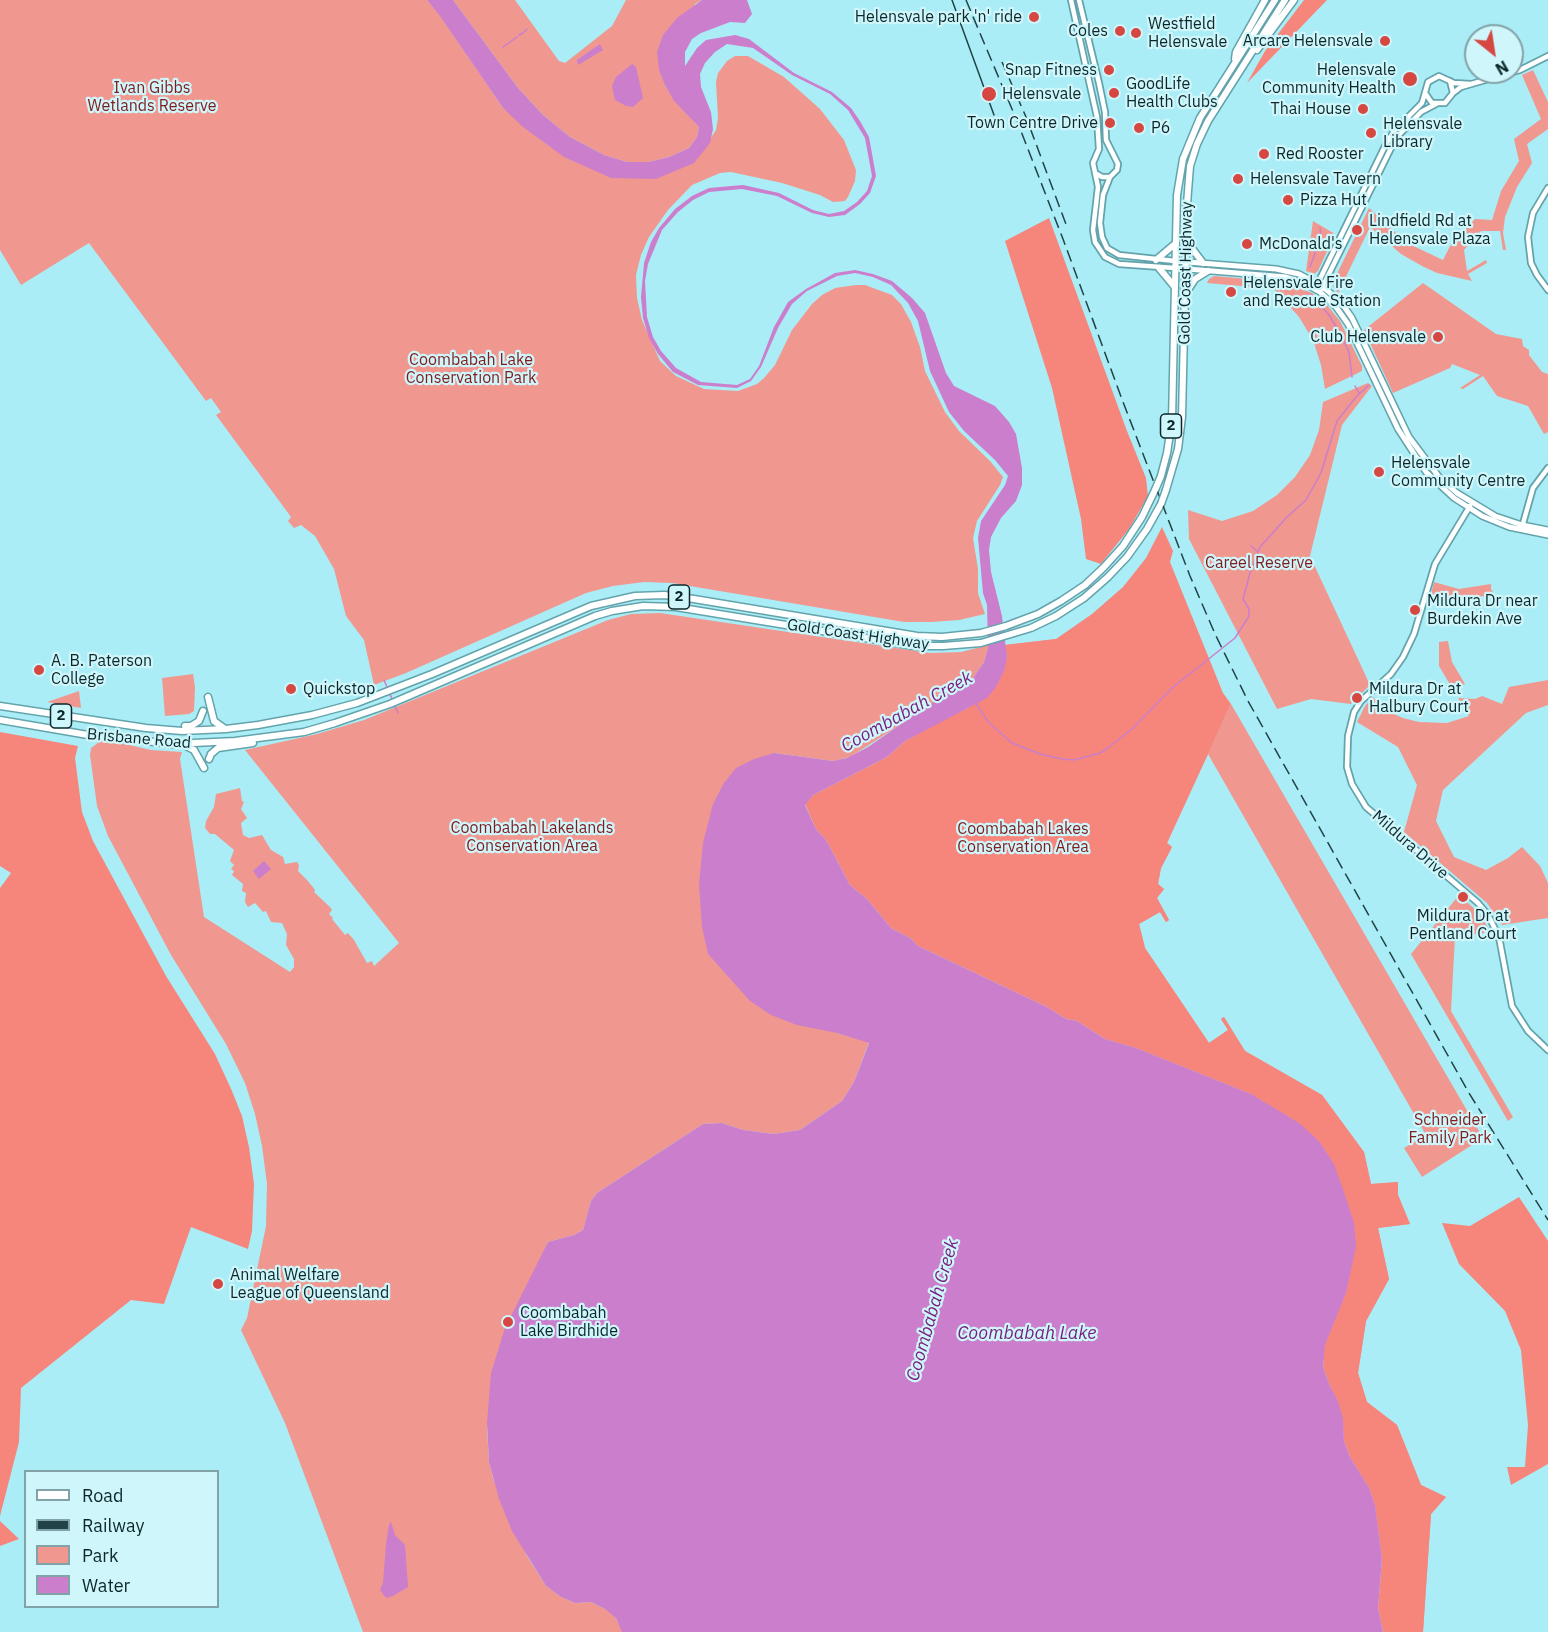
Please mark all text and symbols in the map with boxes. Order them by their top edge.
place label: Helensvale park 'n' ride [855,7,1022,27]
marker: Helensvale park 'n' ride [1027,10,1041,24]
place label: Westfield Helensvale [1148,14,1227,52]
place label: Coles [1068,21,1108,41]
marker: Coles [1113,24,1127,38]
north arrow [1464,24,1524,84]
marker: Westfield Helensvale [1129,26,1143,40]
place label: Arcare Helensvale [1243,31,1373,51]
marker: Arcare Helensvale [1378,34,1392,48]
text: N [1492,56,1512,79]
place label: Snap Fitness [1005,60,1097,80]
place label: Helensvale Community Health [1262,60,1396,98]
marker: Snap Fitness [1102,63,1116,77]
marker: Helensvale Community Health [1401,70,1419,88]
place label: GoodLife Health Clubs [1126,74,1218,112]
park label: Ivan Gibbs Wetlands Reserve [87,78,217,116]
place label: Helensvale [1002,84,1081,104]
marker: Helensvale [980,85,998,103]
marker: GoodLife Health Clubs [1107,86,1121,100]
place label: Thai House [1271,99,1351,119]
marker: Thai House [1356,102,1370,116]
place label: Town Centre Drive [967,113,1098,133]
place label: Helensvale Library [1383,114,1462,152]
marker: Town Centre Drive [1103,116,1117,130]
place label: P6 [1151,118,1170,138]
marker: P6 [1132,121,1146,135]
marker: Helensvale Library [1364,126,1378,140]
place label: Red Rooster [1276,144,1364,164]
marker: Red Rooster [1257,147,1271,161]
place label: Helensvale Tavern [1250,169,1381,189]
marker: Helensvale Tavern [1231,172,1245,186]
place label: Pizza Hut [1300,190,1367,210]
marker: Pizza Hut [1281,193,1295,207]
street label: Gold Coast Highway [1175,201,1197,345]
place label: Lindfield Rd at Helensvale Plaza [1369,211,1491,249]
marker: Lindfield Rd at Helensvale Plaza [1350,223,1364,237]
place label: McDonald's [1259,234,1343,254]
marker: McDonald's [1240,237,1254,251]
place label: Helensvale Fire and Rescue Station [1243,273,1381,311]
marker: Helensvale Fire and Rescue Station [1224,285,1238,299]
place label: Club Helensvale [1310,327,1426,347]
marker: Club Helensvale [1431,330,1445,344]
park label: Coombabah Lake Conservation Park [406,350,536,388]
road number: 2 [1160,414,1182,438]
place label: Helensvale Community Centre [1391,453,1525,491]
marker: Helensvale Community Centre [1372,465,1386,479]
park label: Careel Reserve [1205,553,1313,573]
road number: 2 [668,585,690,609]
place label: Mildura Dr near Burdekin Ave [1427,591,1538,629]
marker: Mildura Dr near Burdekin Ave [1408,603,1422,617]
street label: Gold Coast Highway [786,616,930,654]
place label: A. B. Paterson College [51,651,152,689]
marker: A. B. Paterson College [32,663,46,677]
water label: Coombabah Creek [838,667,976,757]
place label: Quickstop [303,679,375,699]
place label: Mildura Dr at Halbury Court [1369,679,1469,717]
marker: Quickstop [284,682,298,696]
marker: Mildura Dr at Halbury Court [1350,691,1364,705]
road number: 2 [50,704,72,728]
street label: Brisbane Road [86,725,192,753]
street label: Mildura Drive [1368,807,1452,883]
park label: Coombabah Lakelands Conservation Area [451,818,613,856]
park label: Coombabah Lakes Conservation Area [957,819,1089,857]
marker: Mildura Dr at Pentland Court [1456,890,1470,904]
place label: Mildura Dr at Pentland Court [1409,906,1517,944]
park label: Schneider Family Park [1408,1110,1492,1148]
water label: Coombabah Creek [902,1236,964,1384]
place label: Animal Welfare League of Queensland [230,1265,389,1303]
marker: Animal Welfare League of Queensland [211,1277,225,1291]
place label: Coombabah Lake Birdhide [520,1303,618,1341]
marker: Coombabah Lake Birdhide [501,1315,515,1329]
water label: Coombabah Lake [957,1323,1097,1345]
legend [24,1470,219,1608]
text: Road [82,1484,123,1507]
text: Railway [82,1514,144,1537]
text: Park [82,1544,118,1567]
text: Water [82,1574,130,1597]

